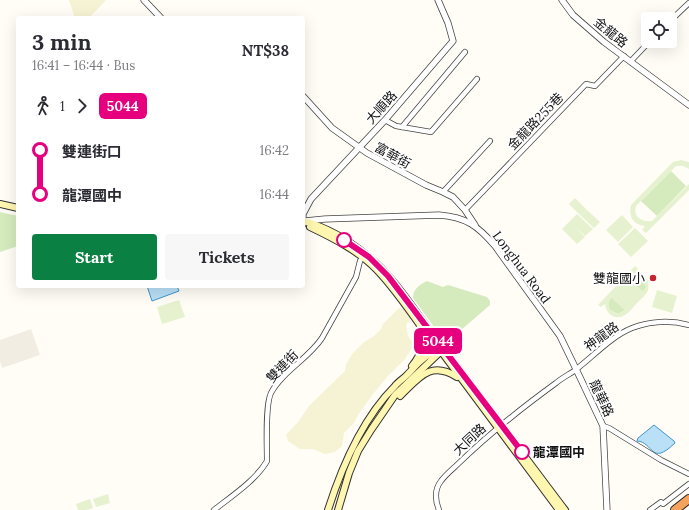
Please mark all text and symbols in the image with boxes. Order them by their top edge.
map controls [641,12,677,48]
button: locate [641,12,677,48]
street label: 金龍路 [590,14,631,51]
text: 3 min [32,28,92,56]
text: NT$38 [242,41,289,60]
text: 16:41 – 16:44 · Bus [32,57,135,74]
street label: 大順路 [362,87,401,128]
street label: 金龍路255巷 [504,89,567,154]
icon: walk [32,95,54,117]
icon: forward [71,95,93,117]
text: 5044 [107,97,139,115]
text: 1 [60,98,65,115]
street label: 富華街 [372,139,414,172]
text: 雙連街口 [62,142,122,161]
text: 16:42 [259,142,289,159]
text: 龍潭國中 [62,186,122,205]
text: 16:44 [259,186,289,203]
street label: Longhua Road [489,228,555,307]
unlabelled marker [336,232,352,248]
button: Start [32,234,157,280]
button: Tickets [165,234,289,280]
place label: 雙龍國小 [593,270,645,287]
marker: 雙龍國小 [648,273,658,283]
street label: 神龍路 [581,318,622,355]
line badge: 5044 [410,328,466,354]
text: 5044 [422,332,454,350]
street label: 雙連街 [263,346,302,386]
street label: 龍華路 [586,377,617,419]
street label: 大同路 [449,420,489,459]
marker: 龍潭國中 [514,444,530,460]
place label: 龍潭國中 [533,444,585,461]

